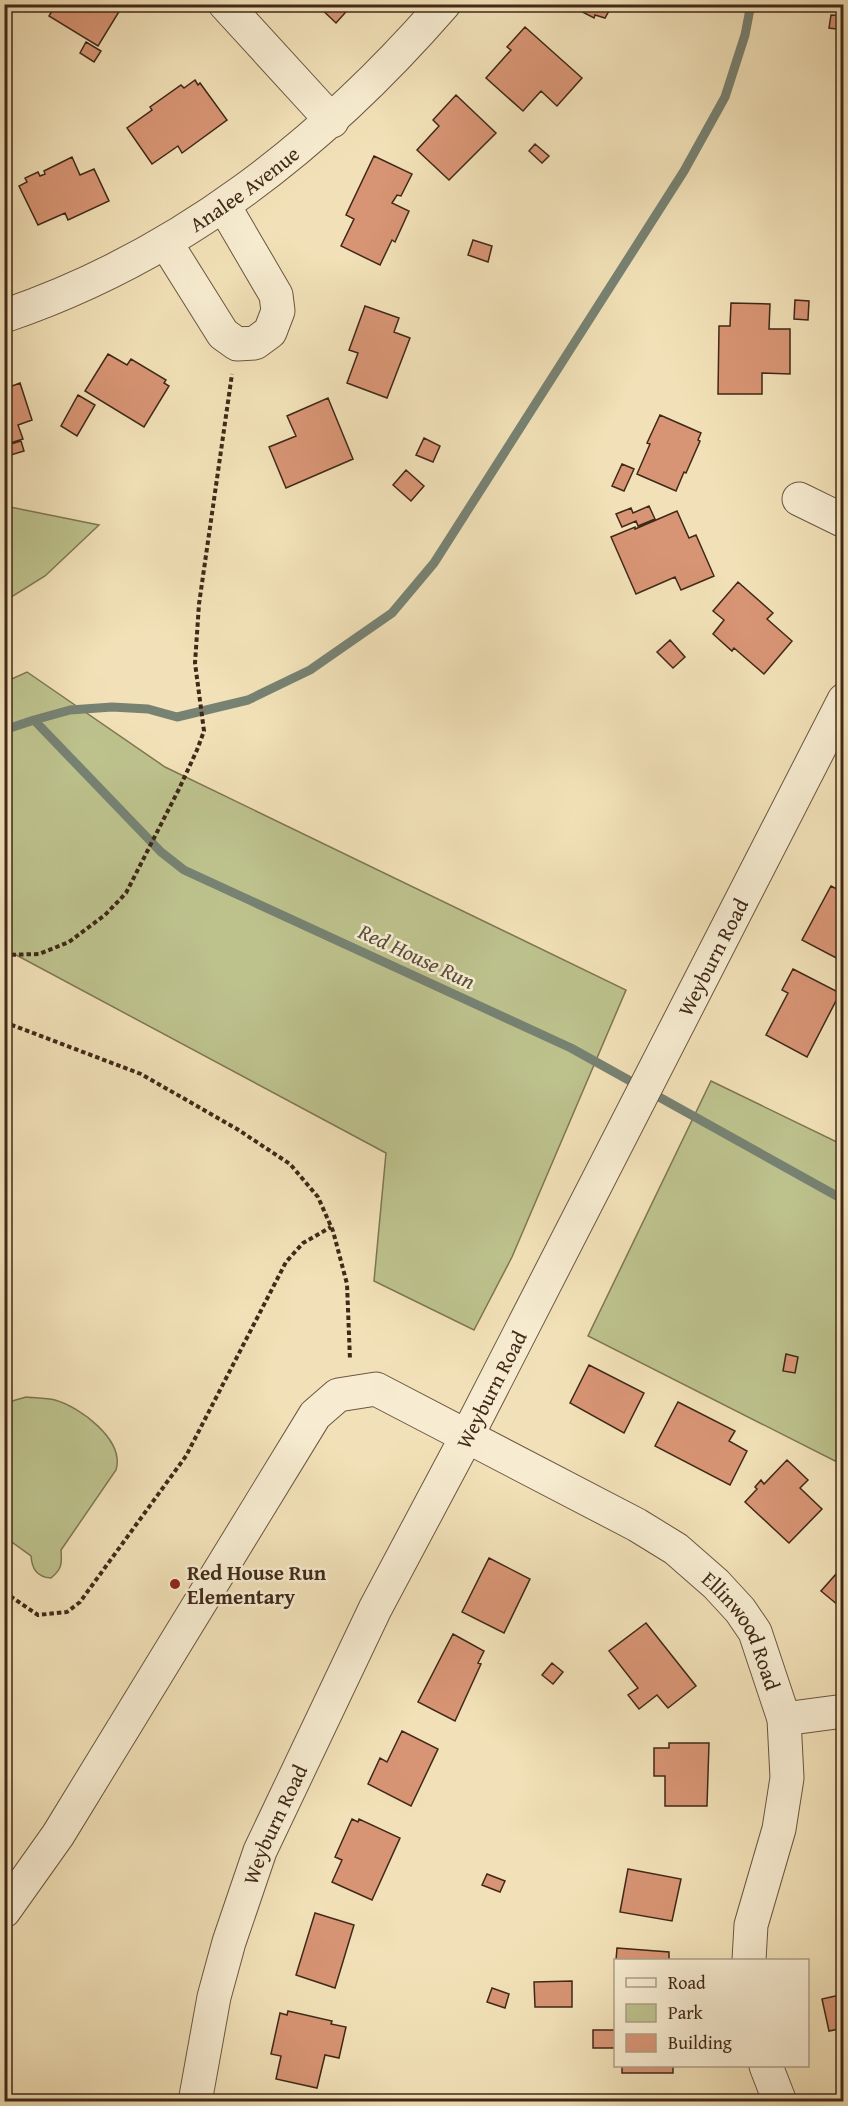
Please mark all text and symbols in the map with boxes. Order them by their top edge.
street label: Analee Avenue [183,138,306,239]
street label: Weyburn Road [669,892,756,1021]
water label: Red House Run [353,915,481,997]
street label: Weyburn Road [448,1324,534,1454]
place label: Red House Run Elementary [187,1557,327,1612]
street label: Ellinwood Road [695,1563,789,1695]
marker: Red House Run Elementary [168,1577,182,1591]
street label: Weyburn Road [234,1758,315,1888]
legend [614,1959,809,2067]
text: Road [668,1969,706,1996]
text: Park [668,1999,704,2026]
text: Building [668,2029,732,2056]

